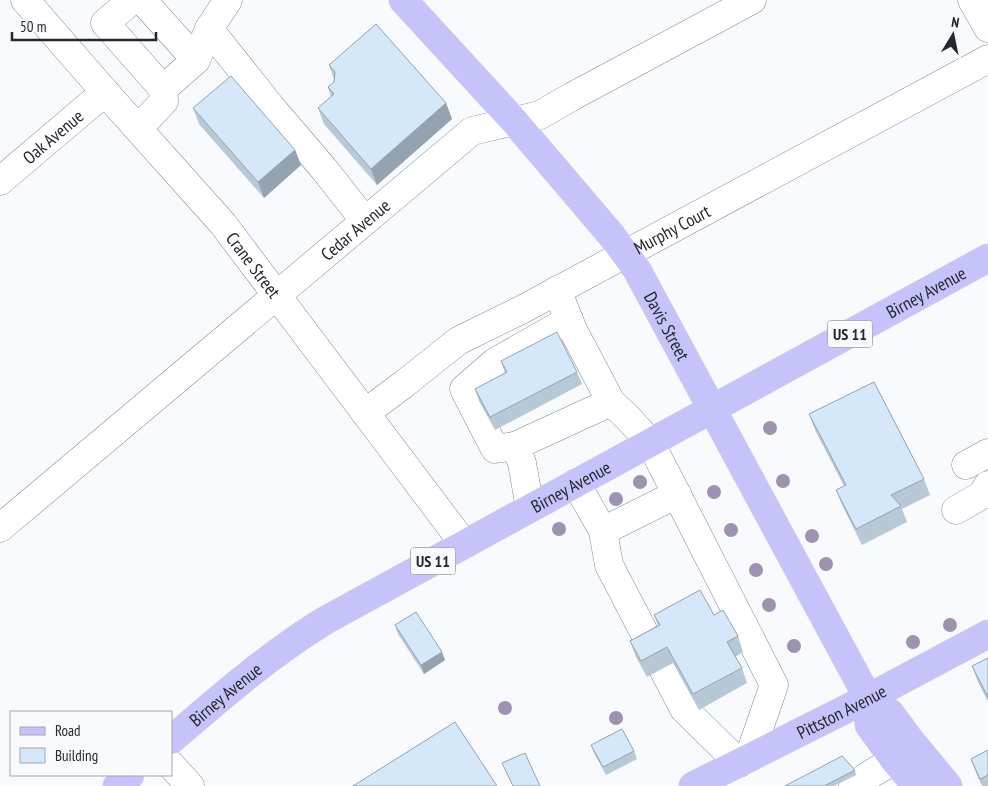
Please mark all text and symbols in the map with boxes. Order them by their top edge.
scale bar [12,10,156,42]
north arrow [928,10,978,60]
text: N [950,13,961,32]
text: 50 m [20,17,46,36]
street label: Oak Avenue [18,104,88,169]
street label: Cedar Avenue [316,193,395,265]
street label: Murphy Court [629,199,714,259]
street label: Crane Street [221,227,286,302]
street label: Birney Avenue [882,261,970,323]
street label: Davis Street [639,288,695,364]
road number: US 11 [828,320,872,348]
street label: Birney Avenue [527,455,614,517]
road number: US 11 [410,548,456,574]
street label: Birney Avenue [184,657,266,731]
street label: Pittston Avenue [793,679,890,744]
legend [10,711,172,776]
text: Road [55,721,81,740]
text: Building [55,746,98,765]

